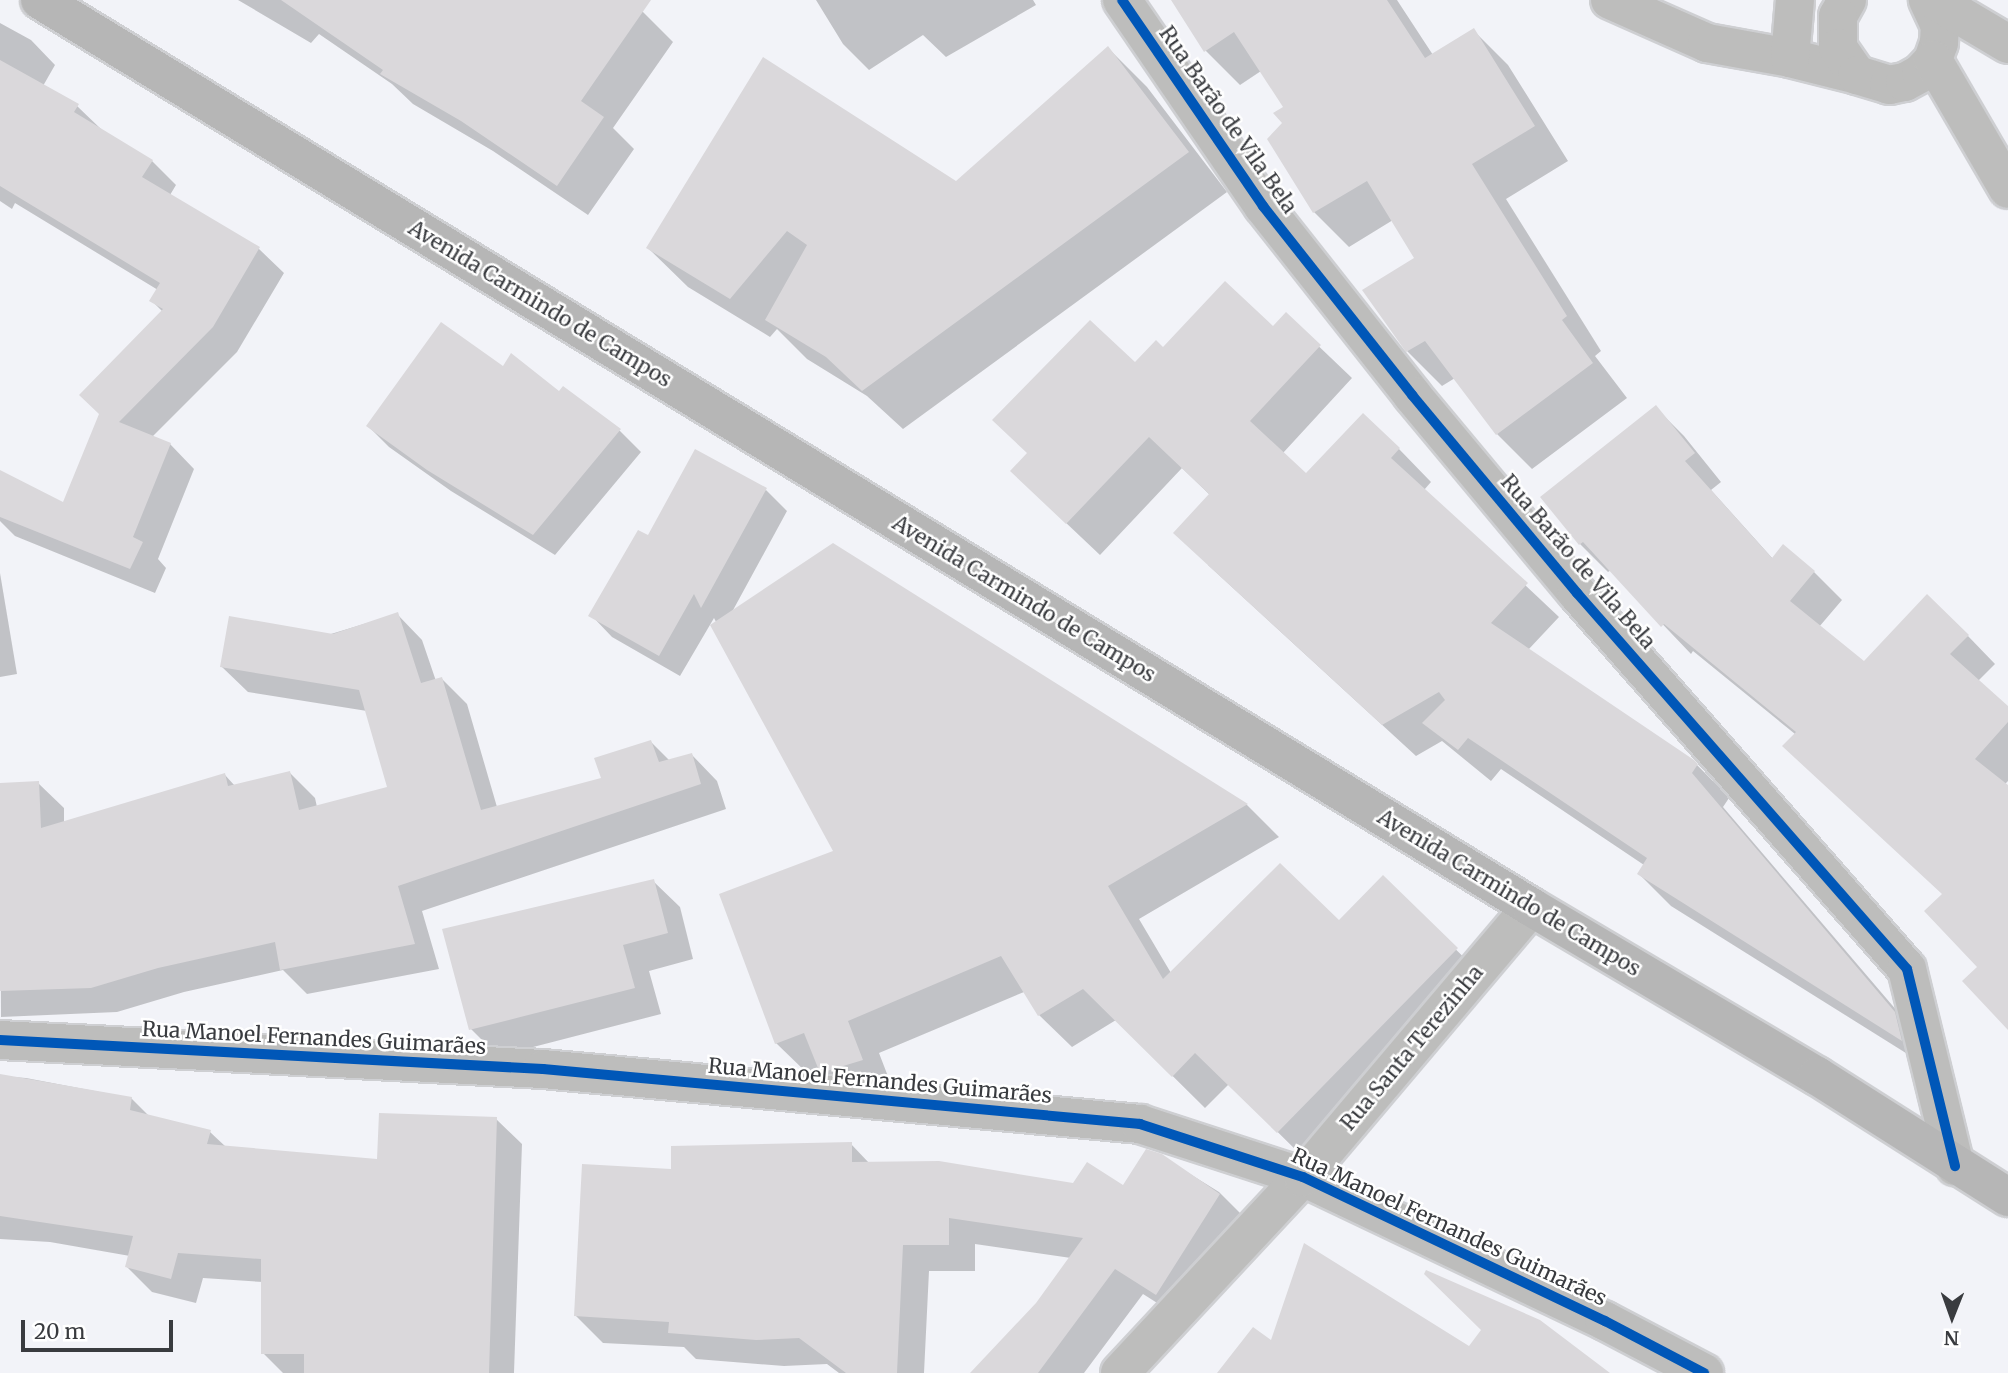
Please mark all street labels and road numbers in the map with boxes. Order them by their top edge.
street label: Rua Barão de Vila Bela [1154,22,1302,218]
street label: Avenida Carmindo de Campos [404,215,676,393]
street label: Rua Barão de Vila Bela [1495,470,1661,654]
street label: Avenida Carmindo de Campos [888,510,1160,688]
street label: Avenida Carmindo de Campos [1373,804,1645,982]
street label: Rua Santa Terezinha [1336,960,1488,1136]
street label: Rua Manoel Fernandes Guimarães [141,1016,487,1060]
street label: Rua Manoel Fernandes Guimarães [707,1053,1053,1109]
street label: Rua Manoel Fernandes Guimarães [1287,1143,1611,1311]

